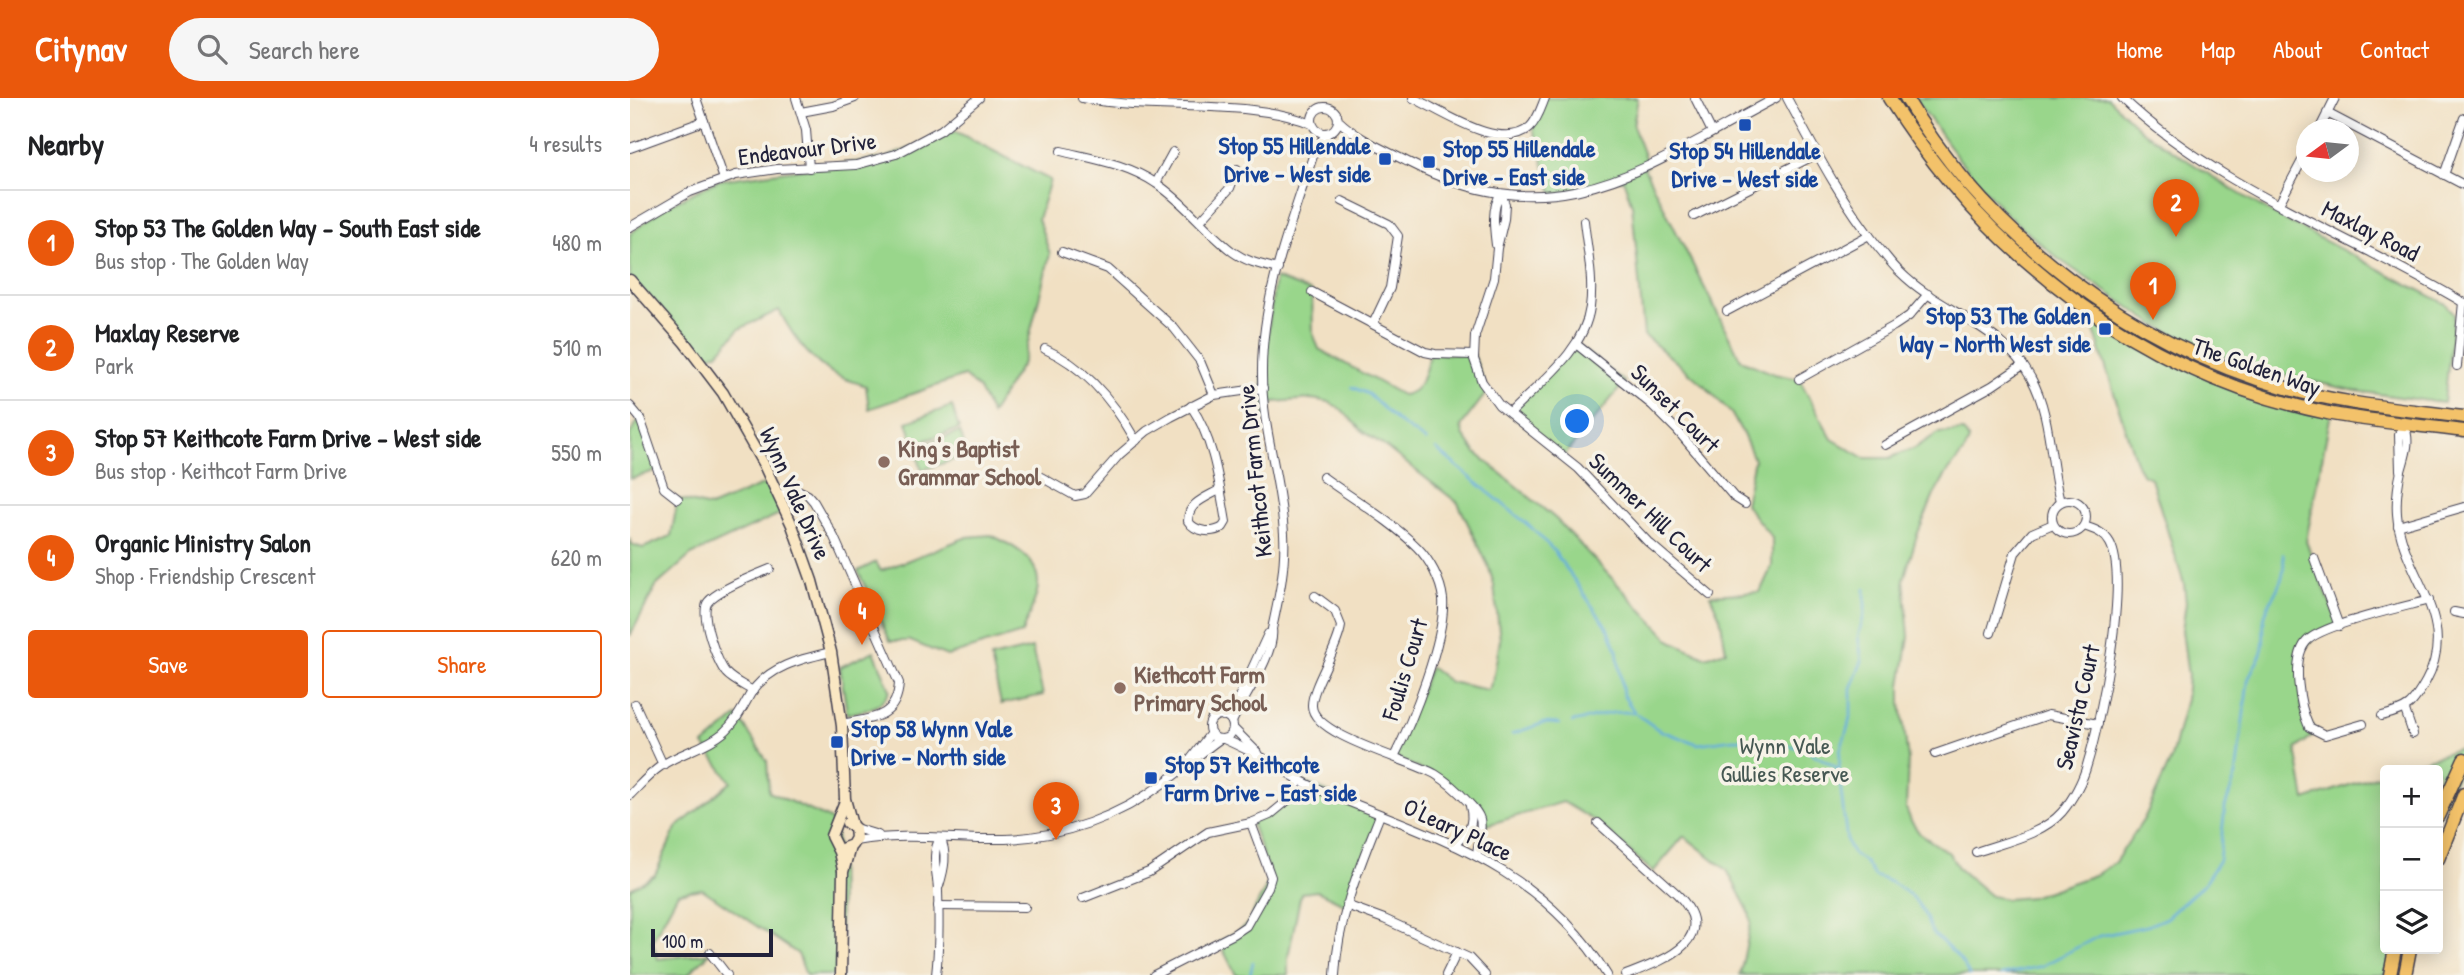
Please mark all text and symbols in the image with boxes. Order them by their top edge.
search box [169,18,659,81]
text: Citynav [35,27,127,71]
icon: search [193,30,231,68]
text: Search here [249,32,360,67]
text: Home [2116,33,2163,65]
text: Map [2201,33,2235,65]
text: About [2273,33,2322,65]
text: Contact [2360,33,2429,65]
marker: Stop 54 Hillendale Drive - West side [1737,117,1753,133]
north arrow [2296,119,2359,182]
text: Nearby [28,124,104,164]
street label: Endeavour Drive [736,124,878,172]
text: 4 results [529,128,602,159]
place label: Stop 55 Hillendale Drive - West side [1218,129,1371,189]
place label: Stop 55 Hillendale Drive - East side [1443,132,1596,192]
place label: Stop 54 Hillendale Drive - West side [1669,134,1821,194]
marker: Stop 55 Hillendale Drive - West side [1377,151,1393,167]
marker: Stop 55 Hillendale Drive - East side [1421,154,1437,170]
pin: 2 [2153,179,2199,237]
street label: Maxlay Road [2317,192,2425,268]
text: Stop 53 The Golden Way - South East side [95,210,481,245]
text: 1 [47,227,55,258]
text: 480 m [552,227,602,258]
text: Bus stop · The Golden Way [95,245,309,276]
pin: 1 [2130,262,2176,320]
place label: Stop 53 The Golden Way - North West side [1900,299,2091,360]
text: Maxlay Reserve [95,315,240,350]
marker: Stop 53 The Golden Way - North West side [2097,321,2113,337]
street label: The Golden Way [2189,329,2325,403]
text: 2 [46,332,56,363]
text: 510 m [553,332,602,363]
text: Park [95,350,133,381]
street label: Sunset Court [1624,356,1728,460]
street label: Keithcot Farm Drive [1229,383,1279,559]
your location [1560,404,1594,438]
text: Stop 57 Keithcote Farm Drive - West side [95,420,481,455]
street label: Wynn Vale Drive [753,422,840,565]
place label: King's Baptist Grammar School [898,432,1042,492]
text: 3 [46,437,56,468]
text: 550 m [551,437,602,468]
street label: Summer Hill Court [1582,445,1720,580]
marker: King's Baptist Grammar School [876,454,892,470]
text: Bus stop · Keithcot Farm Drive [95,455,347,486]
text: Organic Ministry Salon [95,525,311,560]
text: 4 [47,542,55,573]
text: 620 m [551,542,602,573]
text: Shop · Friendship Crescent [95,560,315,591]
pin: 4 [839,587,885,645]
street label: Foulis Court [1373,614,1435,725]
button: Save [28,630,308,698]
button: Share [322,630,602,698]
street label: Seavista Court [2047,641,2107,773]
place label: Kiethcott Farm Primary School [1134,658,1268,719]
marker: Kiethcott Farm Primary School [1112,680,1128,696]
place label: Stop 58 Wynn Vale Drive - North side [851,712,1013,772]
park label: Wynn Vale Gullies Reserve [1721,729,1850,789]
marker: Stop 58 Wynn Vale Drive - North side [829,734,845,750]
place label: Stop 57 Keithcote Farm Drive - East side [1164,748,1357,808]
map controls [2380,765,2443,954]
button: + [2380,765,2443,828]
marker: Stop 57 Keithcote Farm Drive - East side [1143,770,1159,786]
pin: 3 [1033,782,1079,840]
street label: O'Leary Place [1399,790,1518,868]
button: − [2380,828,2443,891]
button: layers [2380,891,2443,954]
scale bar [651,926,774,958]
text: 100 m [662,928,703,954]

